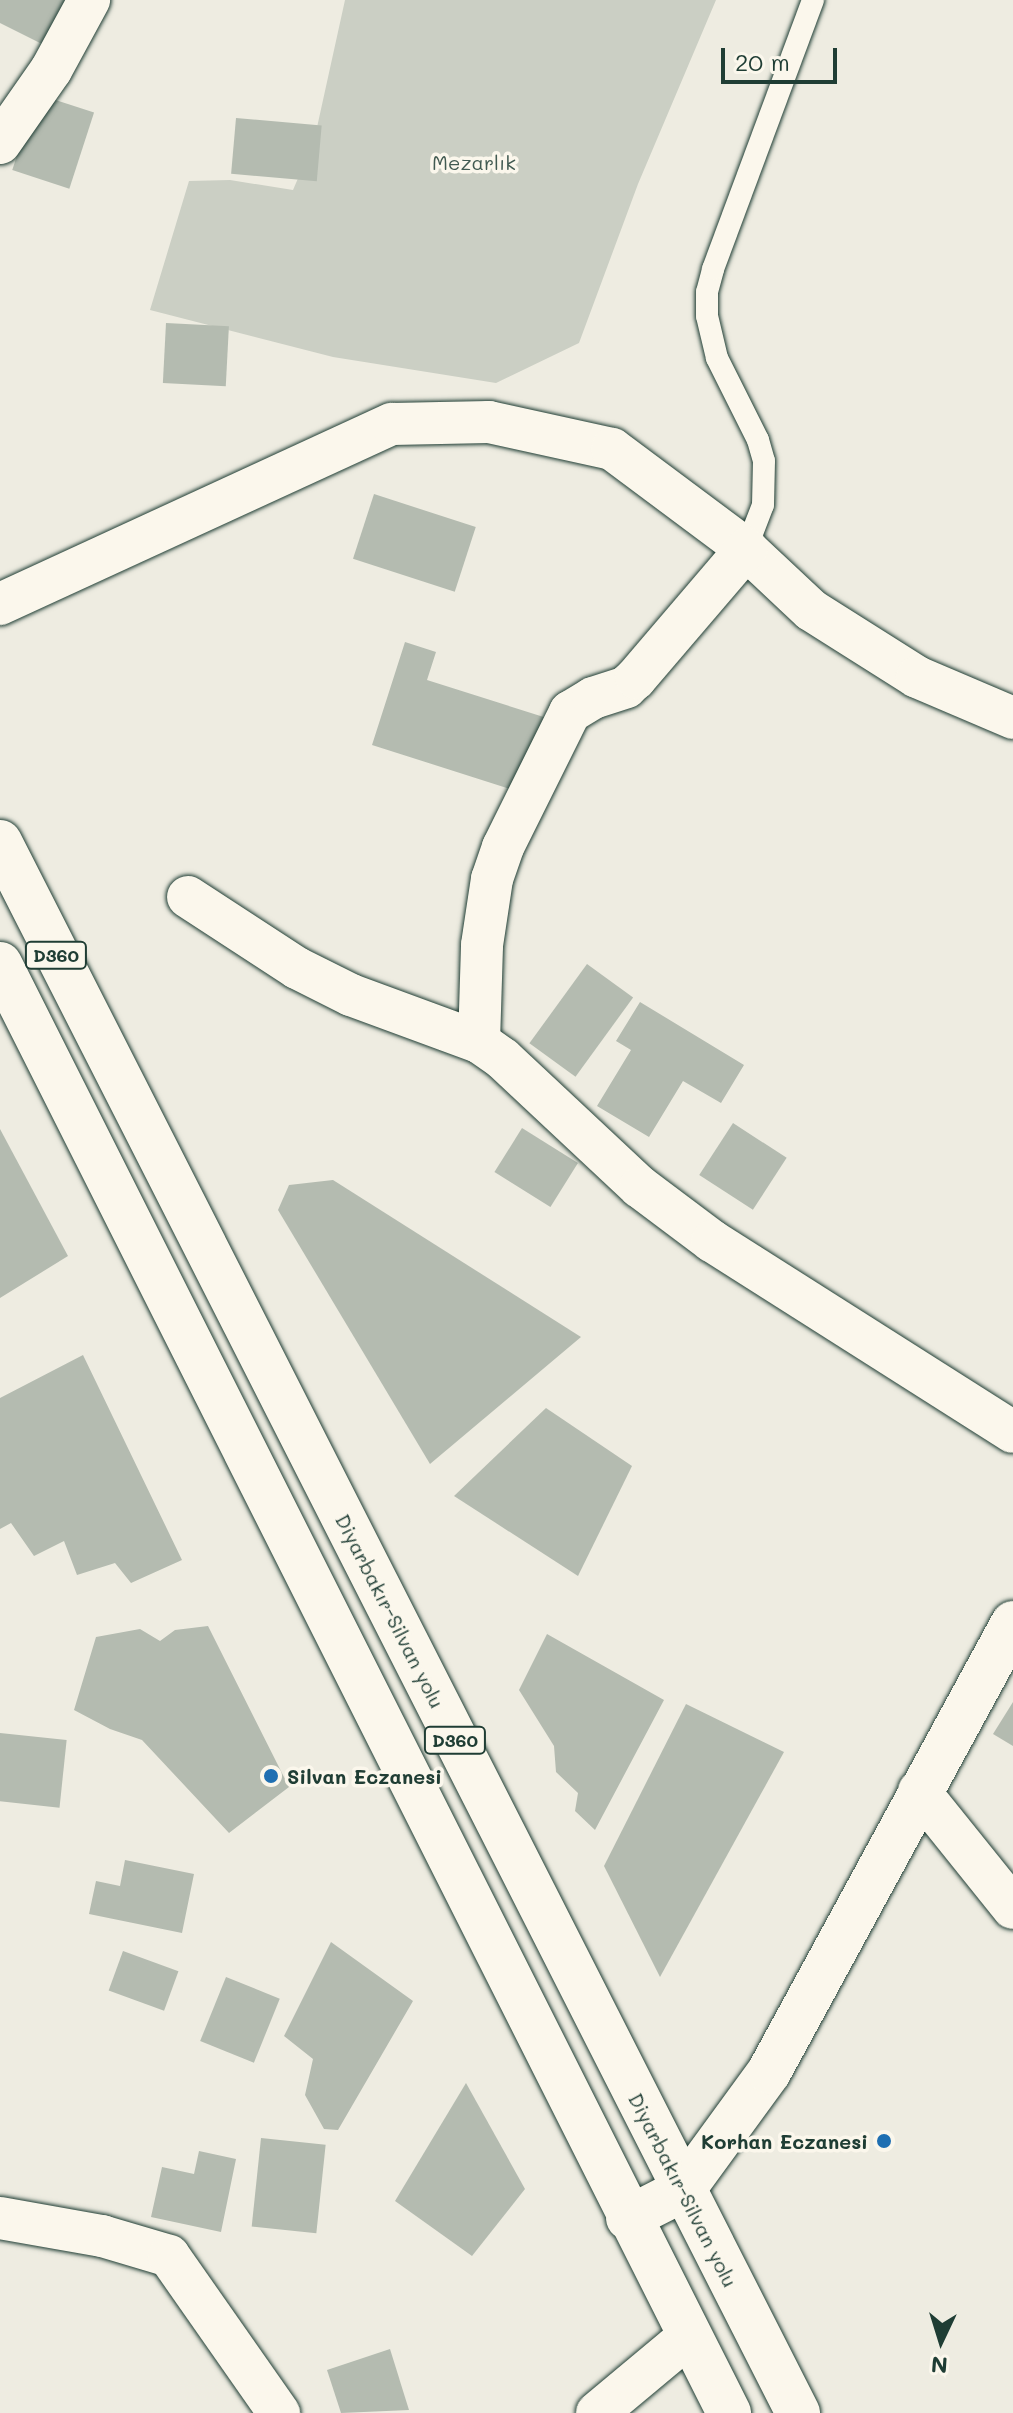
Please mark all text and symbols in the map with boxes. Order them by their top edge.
scale bar [725,32,841,82]
text: 20 m [735,46,790,77]
park label: Mezarlık [432,150,516,174]
road number: D360 [24,941,88,969]
street label: Diyarbakır-Silvan yolu [331,1510,449,1712]
road number: D360 [423,1726,487,1754]
place label: Silvan Eczanesi [287,1764,442,1788]
marker: Silvan Eczanesi [262,1767,280,1785]
street label: Diyarbakır-Silvan yolu [624,2089,742,2291]
place label: Korhan Eczanesi [701,2129,868,2153]
marker: Korhan Eczanesi [875,2132,893,2150]
north arrow [901,2301,981,2381]
text: N [930,2350,949,2380]

